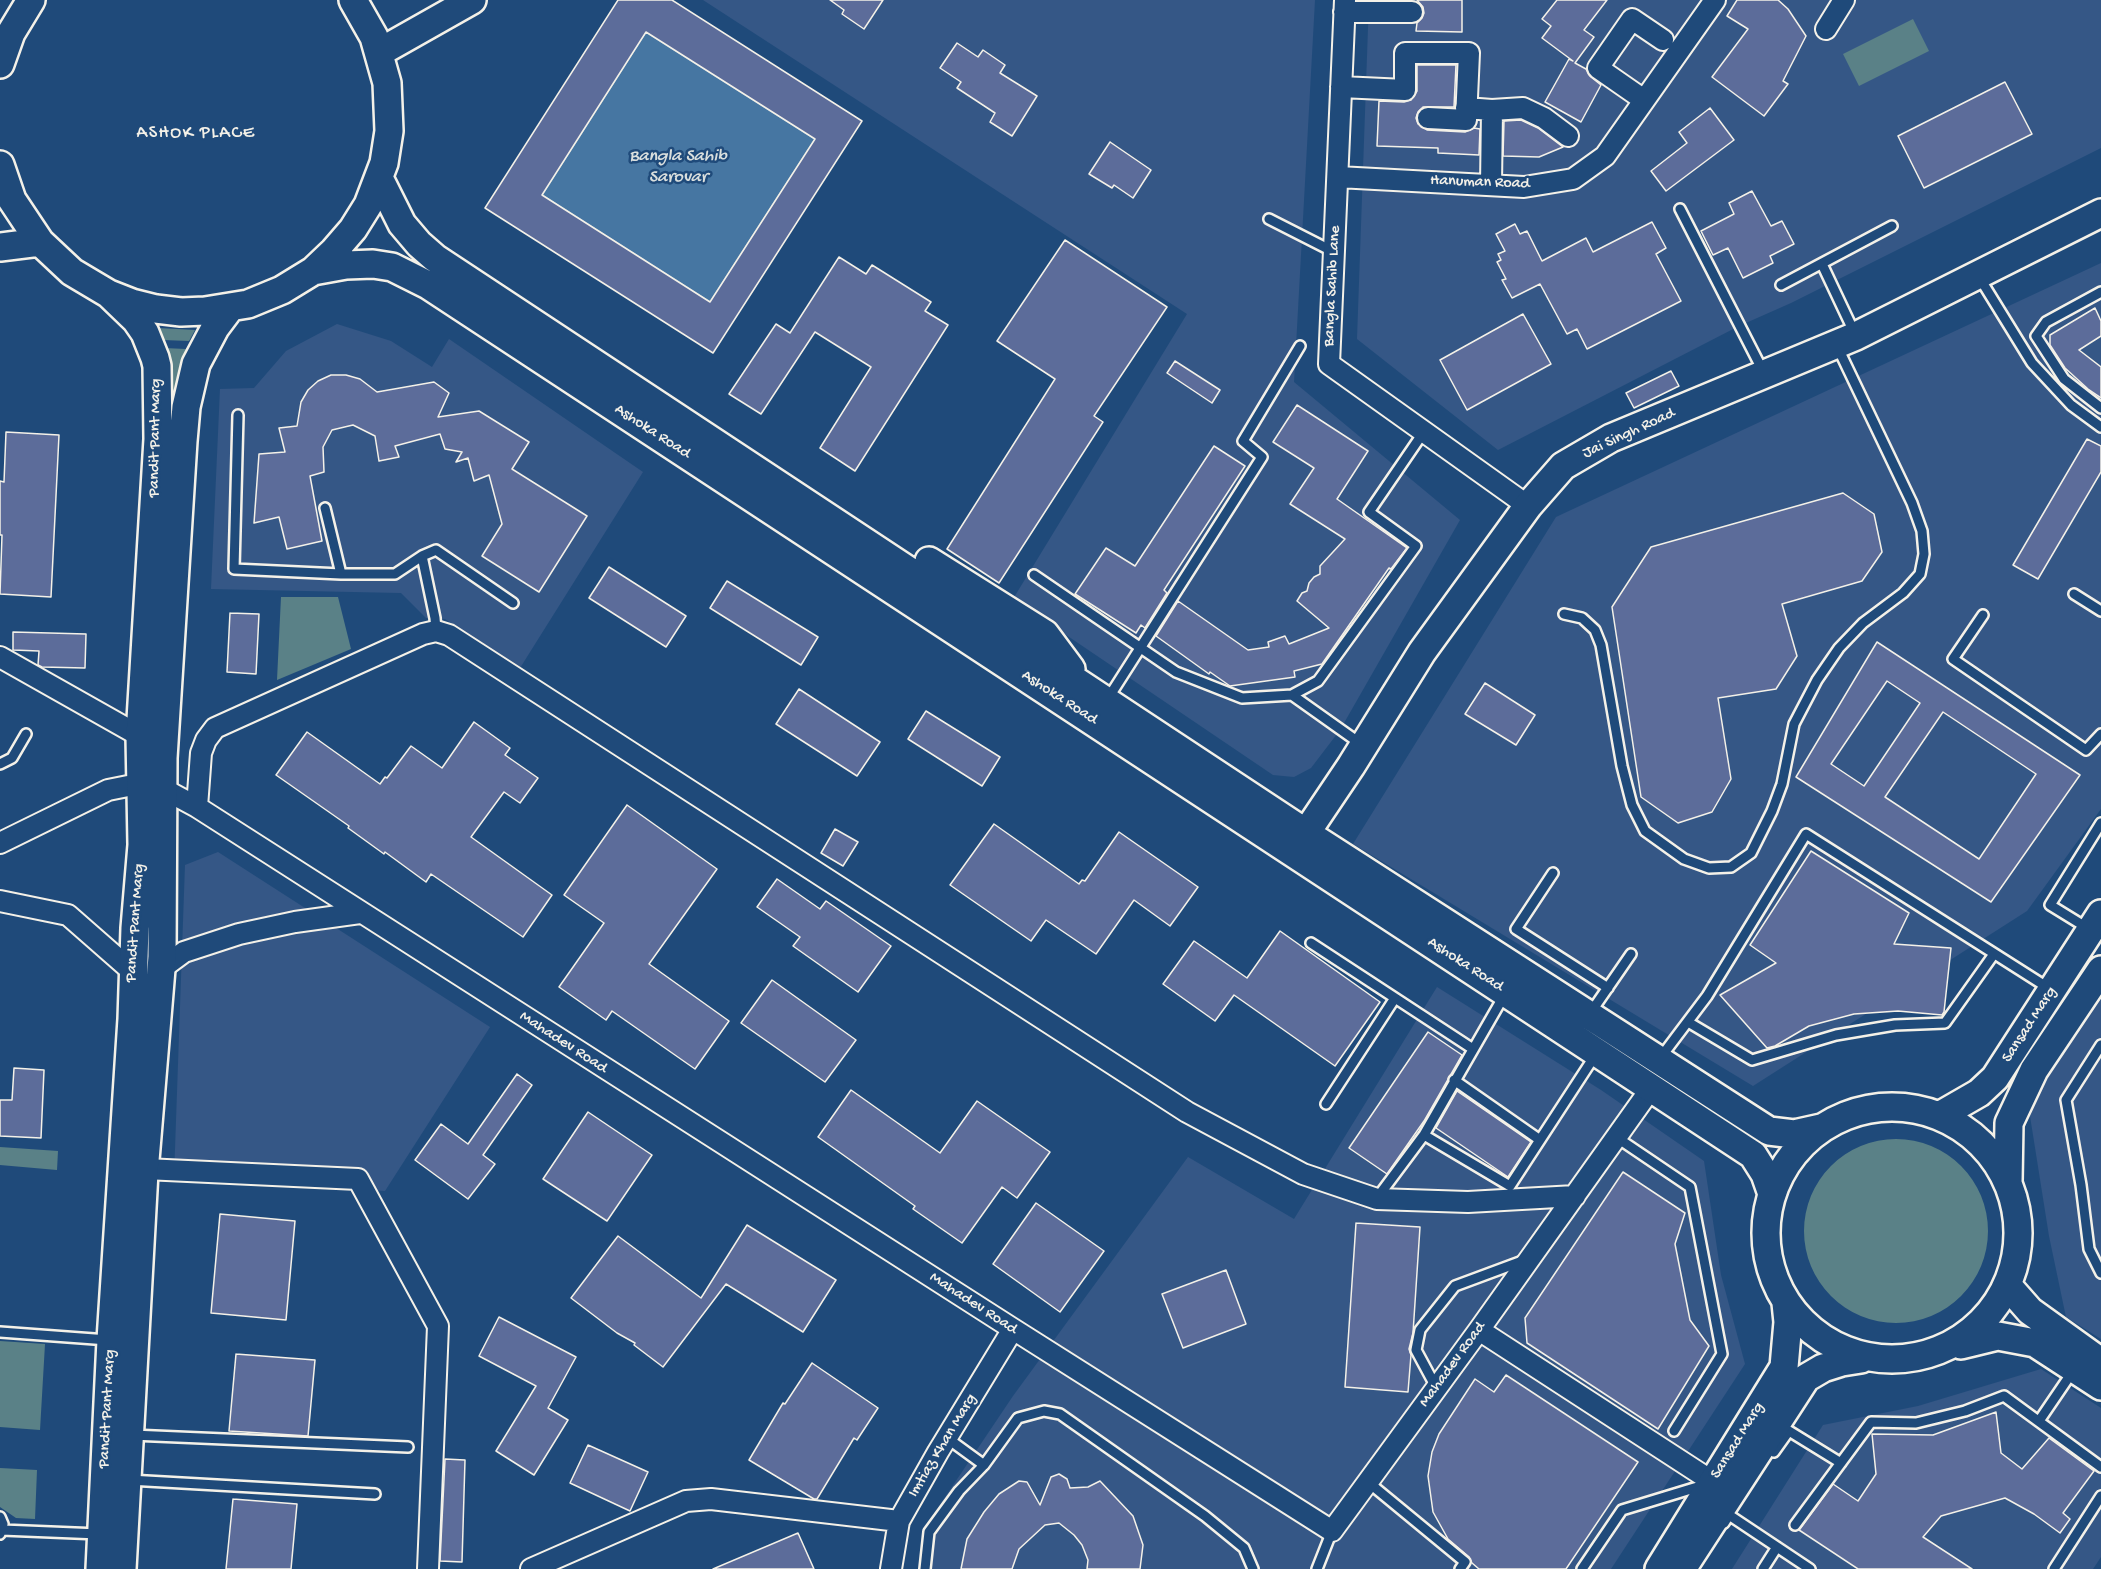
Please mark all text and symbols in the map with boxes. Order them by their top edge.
district label: ASHOK PLACE [137,123,255,145]
water label: Bangla Sahib Sarovar [629,146,727,188]
street label: Hanuman Road [1430,172,1530,194]
street label: Bangla Sahib Lane [1320,225,1346,347]
street label: Pandit Pant Marg [145,378,167,498]
street label: Ashoka Road [610,400,694,464]
street label: Jai Singh Road [1580,404,1678,464]
street label: Ashoka Road [1017,666,1101,730]
street label: Pandit Pant Marg [122,863,150,983]
street label: Ashoka Road [1423,933,1507,997]
street label: Sansad Marg [1998,983,2062,1067]
street label: Mahadev Road [515,1007,611,1079]
street label: Mahadev Road [925,1268,1021,1340]
street label: Mahadev Road [1416,1319,1490,1411]
street label: Pandit Pant Marg [95,1349,121,1469]
street label: Imtiaz Khan Marg [905,1391,981,1501]
street label: Sansad Marg [1707,1399,1769,1483]

